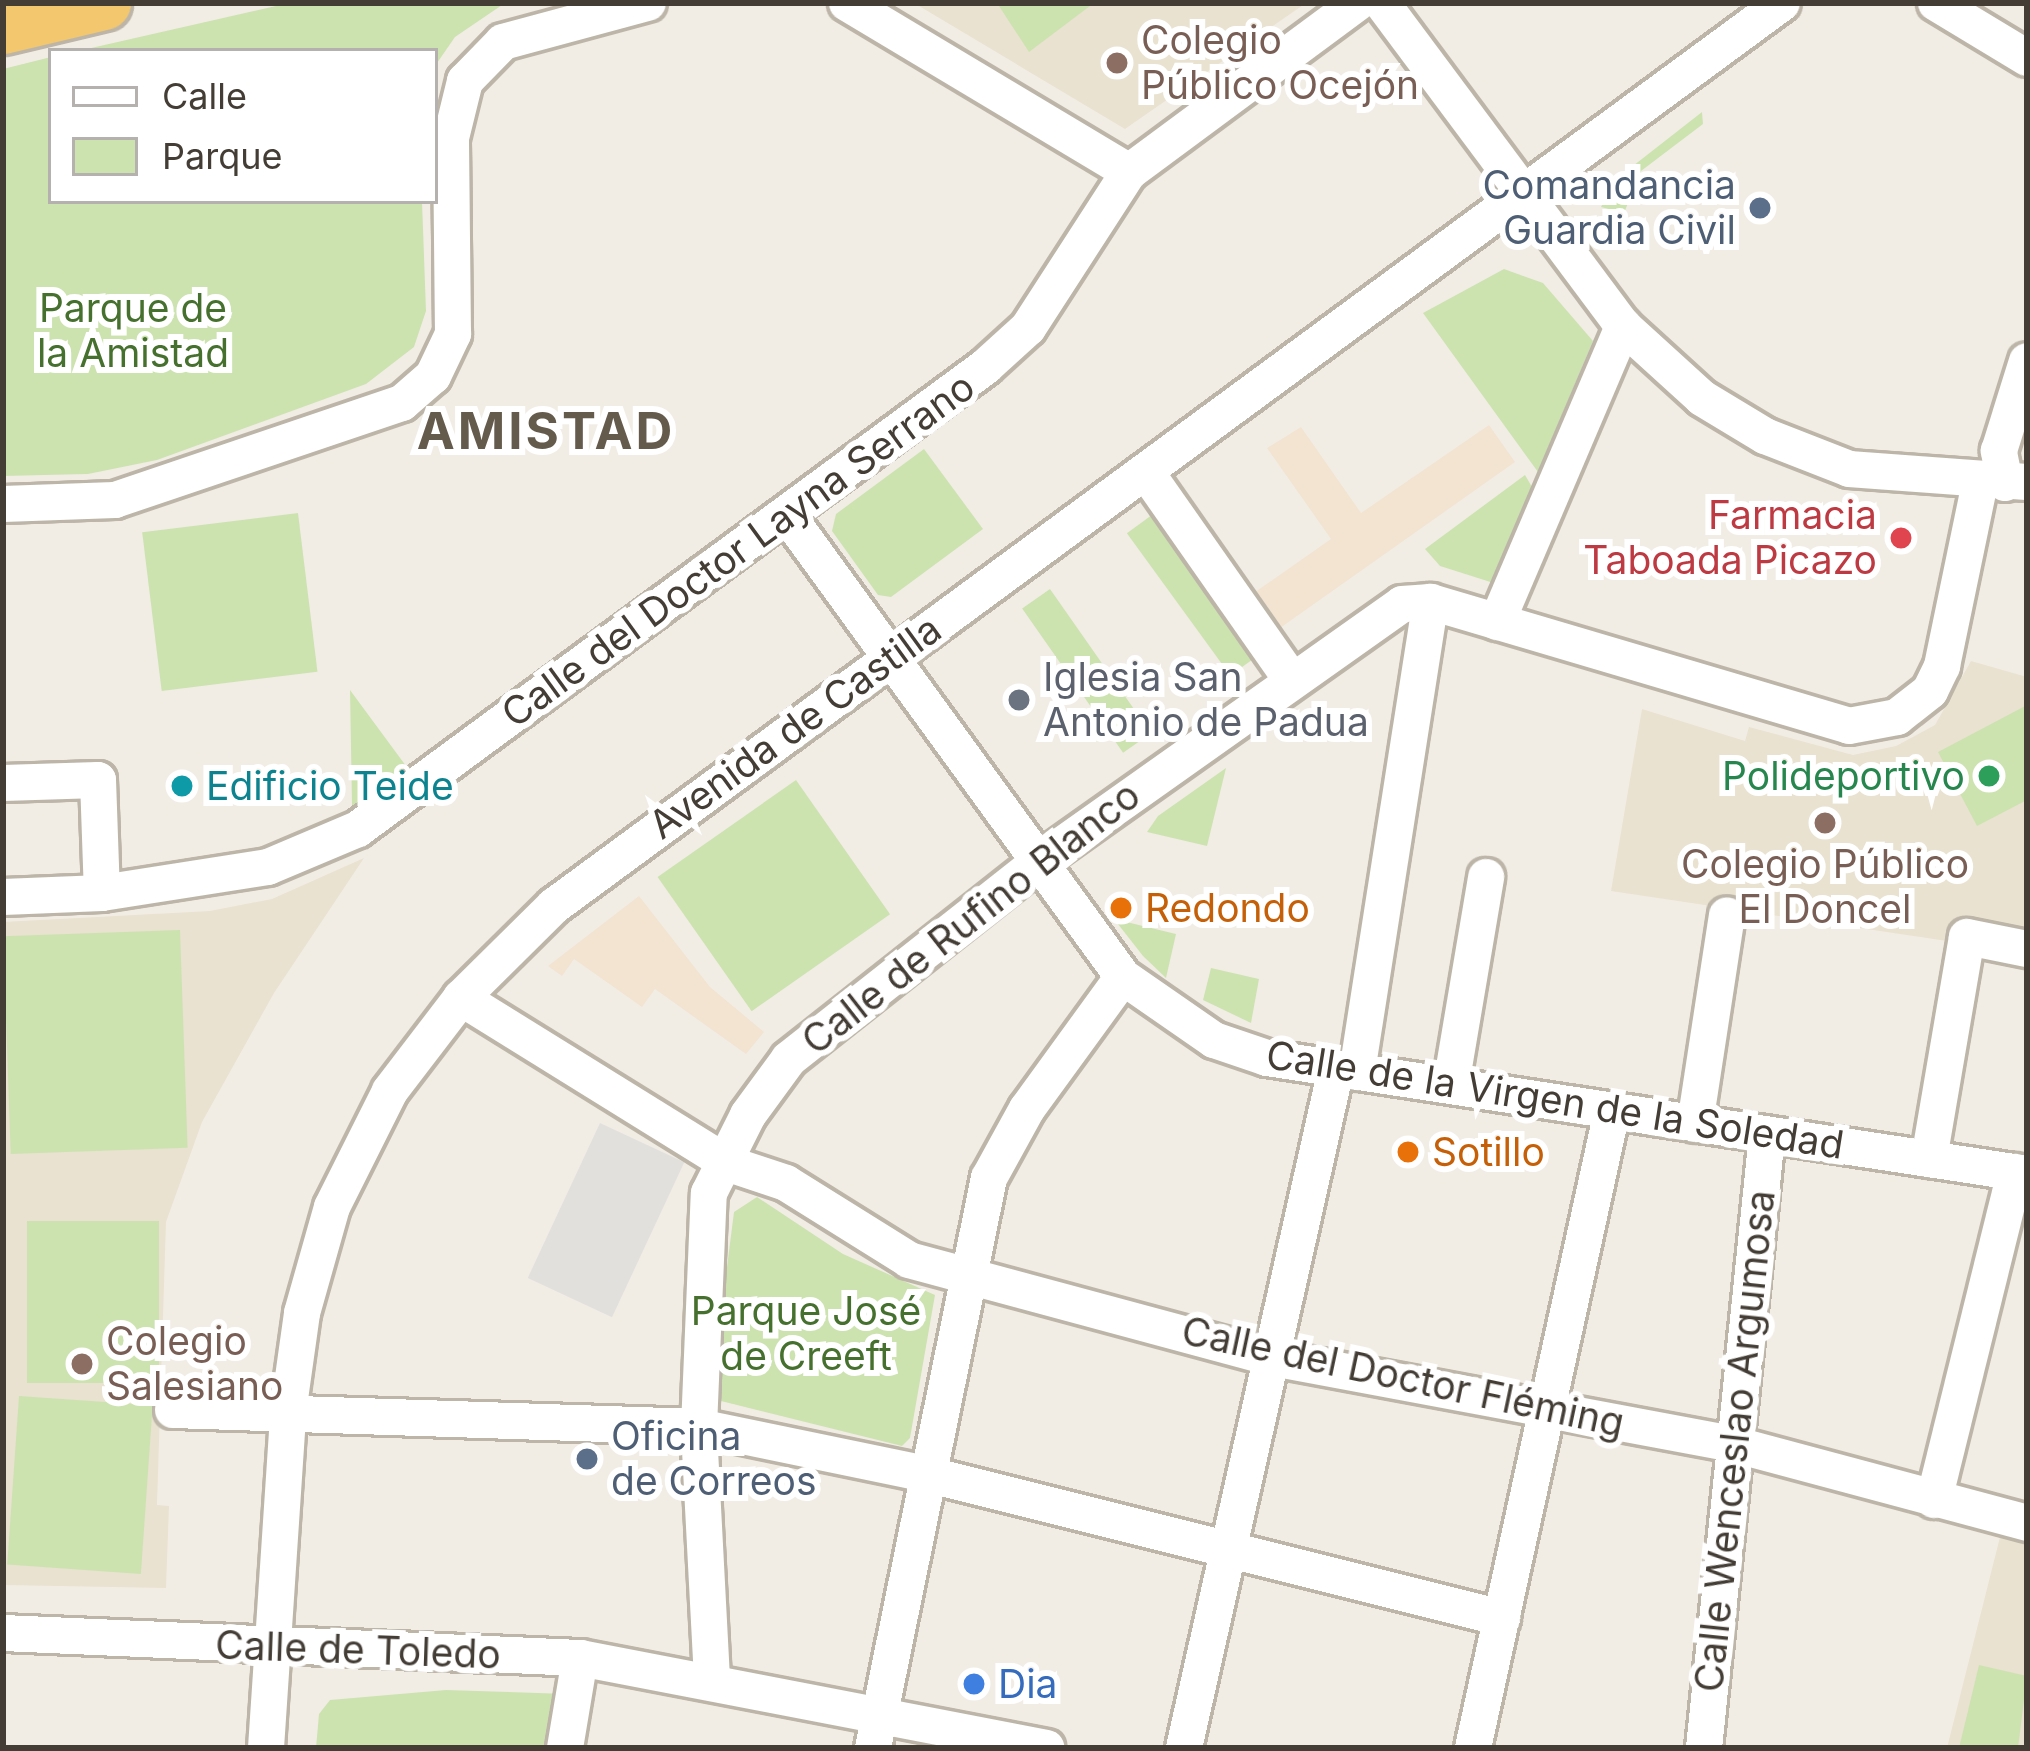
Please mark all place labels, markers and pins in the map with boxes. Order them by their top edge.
place label: Colegio Público Ocejón [1141,18,1419,109]
marker: Colegio Público Ocejón [1104,50,1130,76]
place label: Comandancia Guardia Civil [1483,163,1736,254]
marker: Comandancia Guardia Civil [1747,195,1773,221]
place label: Farmacia Taboada Picazo [1583,493,1877,584]
marker: Farmacia Taboada Picazo [1888,525,1914,551]
place label: Iglesia San Antonio de Padua [1043,655,1369,746]
marker: Iglesia San Antonio de Padua [1006,687,1032,713]
place label: Polideportivo [1722,753,1965,799]
place label: Edificio Teide [206,763,454,809]
marker: Polideportivo [1976,763,2002,789]
marker: Edificio Teide [169,773,195,799]
marker: Colegio Público El Doncel [1812,810,1838,836]
place label: Colegio Público El Doncel [1681,842,1969,933]
place label: Redondo [1145,885,1310,931]
marker: Redondo [1108,895,1134,921]
place label: Sotillo [1432,1129,1545,1175]
marker: Sotillo [1395,1139,1421,1165]
place label: Colegio Salesiano [106,1319,283,1410]
marker: Colegio Salesiano [69,1351,95,1377]
place label: Oficina de Correos [611,1414,816,1505]
marker: Oficina de Correos [574,1446,600,1472]
place label: Dia [998,1661,1057,1707]
marker: Dia [961,1671,987,1697]

